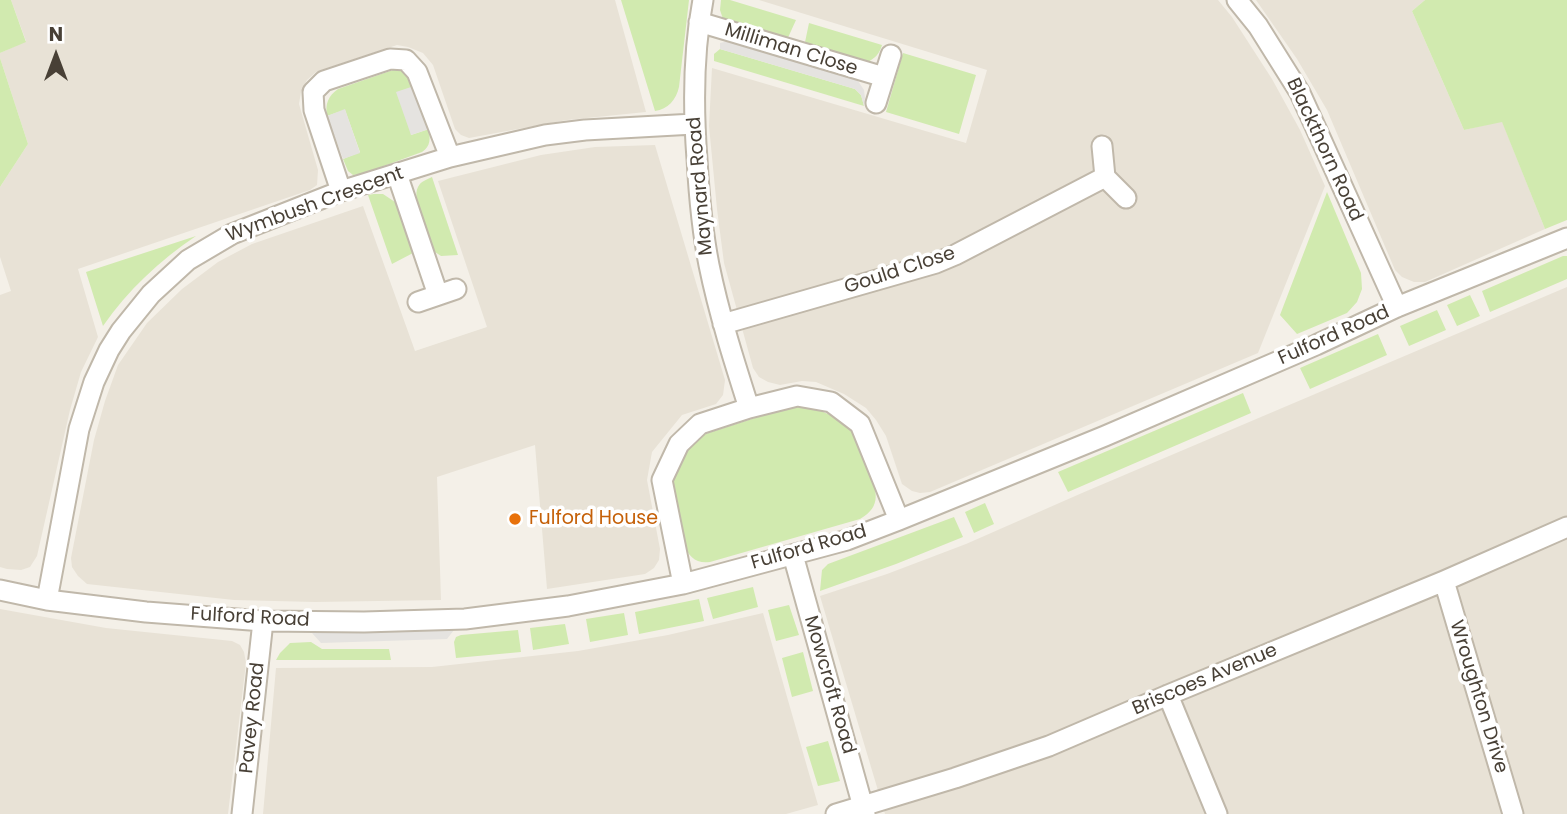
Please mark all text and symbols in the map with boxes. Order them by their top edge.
street label: Milliman Close [722,19,860,81]
north arrow [21,21,91,91]
text: N [49,21,63,48]
street label: Blackthorn Road [1281,75,1367,225]
street label: Maynard Road [684,116,718,256]
street label: Wymbush Crescent [223,162,407,248]
street label: Gould Close [842,242,958,300]
street label: Fulford Road [1275,301,1393,371]
place label: Fulford House [529,508,658,530]
marker: Fulford House [507,511,523,527]
street label: Fulford Road [749,521,869,575]
street label: Fulford Road [190,603,310,633]
street label: Mowcroft Road [798,613,860,757]
street label: Wroughton Drive [1444,618,1512,776]
street label: Briscoes Avenue [1129,639,1281,721]
street label: Pavey Road [236,661,270,775]

